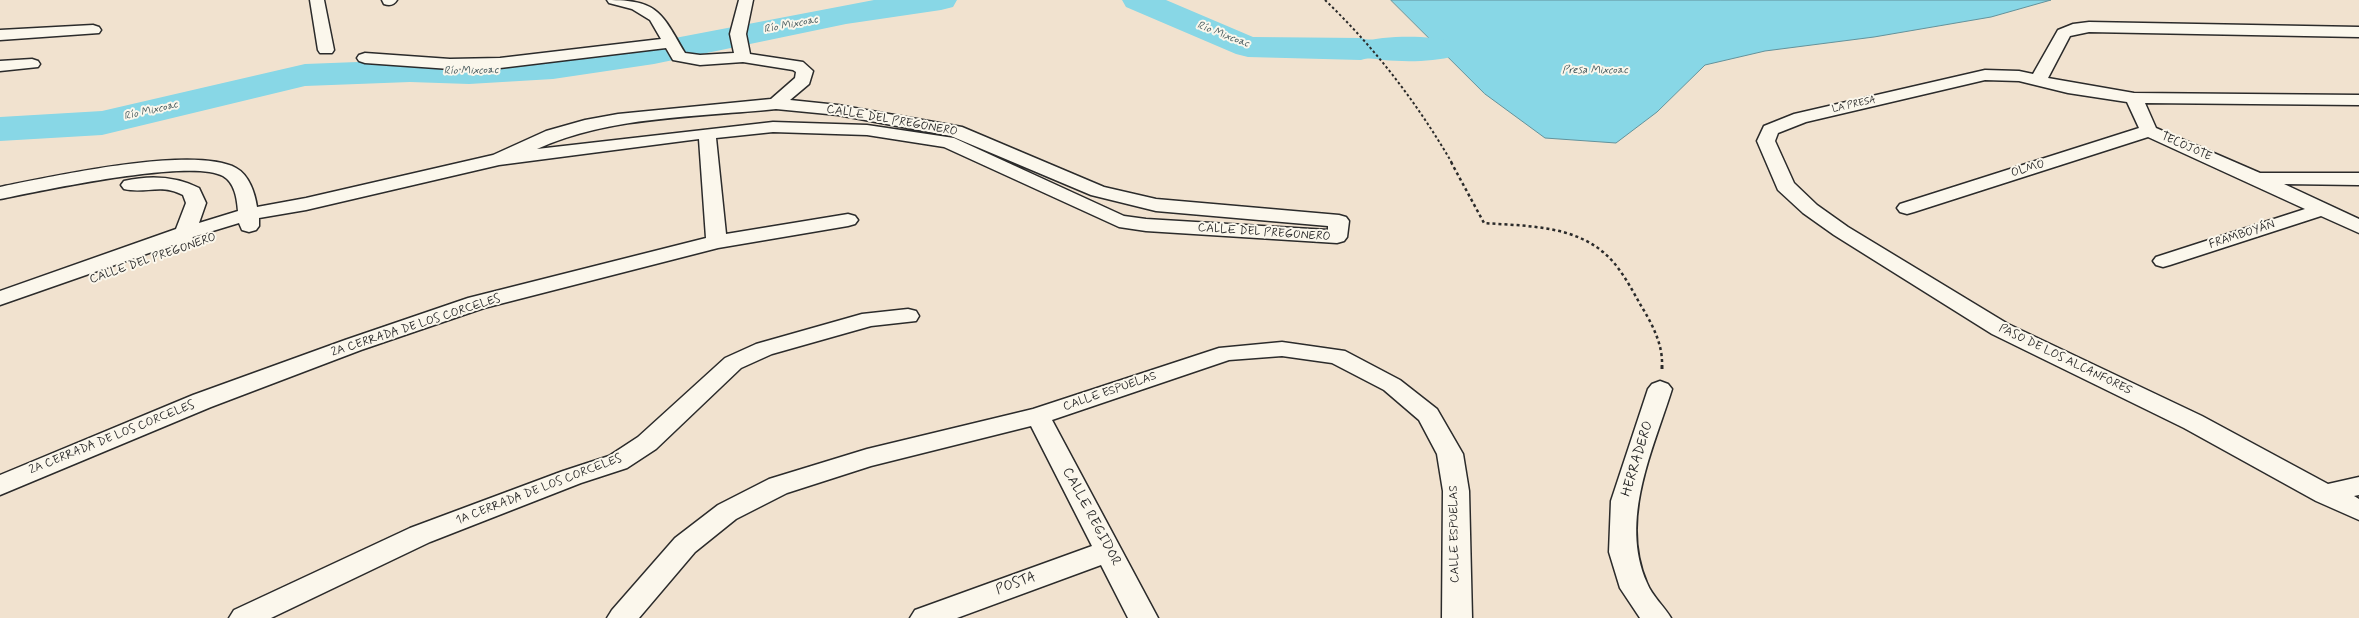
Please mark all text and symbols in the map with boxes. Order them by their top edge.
water label: Río Mixcoac [763,13,819,37]
water label: Río Mixcoac [1195,19,1251,51]
water label: Río Mixcoac [444,64,498,78]
water label: Presa Mixcoac [1562,64,1628,78]
street label: LA PRESA [1831,94,1877,116]
water label: Río Mixcoac [123,98,179,124]
street label: CALLE DEL PREGONERO [825,102,959,140]
street label: TECOJOTE [2159,129,2213,165]
street label: OLMO [2009,157,2047,181]
street label: FRAMBOYÁN [2207,218,2277,252]
street label: CALLE DEL PREGONERO [1197,221,1331,245]
street label: CALLE DEL PREGONERO [88,231,218,287]
street label: 2A CERRADA DE LOS CORCELES [330,292,502,360]
street label: PASO DE LOS ALCANFORES [1996,321,2134,399]
street label: CALLE ESPUELAS [1061,369,1159,415]
street label: 2A CERRADA DE LOS CORCELES [27,398,197,478]
street label: HERRADERO [1619,419,1657,499]
street label: 1A CERRADA DE LOS CORCELES [454,452,624,528]
street label: CALLE REGIDOR [1058,465,1124,569]
street label: CALLE ESPUELAS [1447,485,1463,583]
street label: POSTA [994,569,1038,599]

